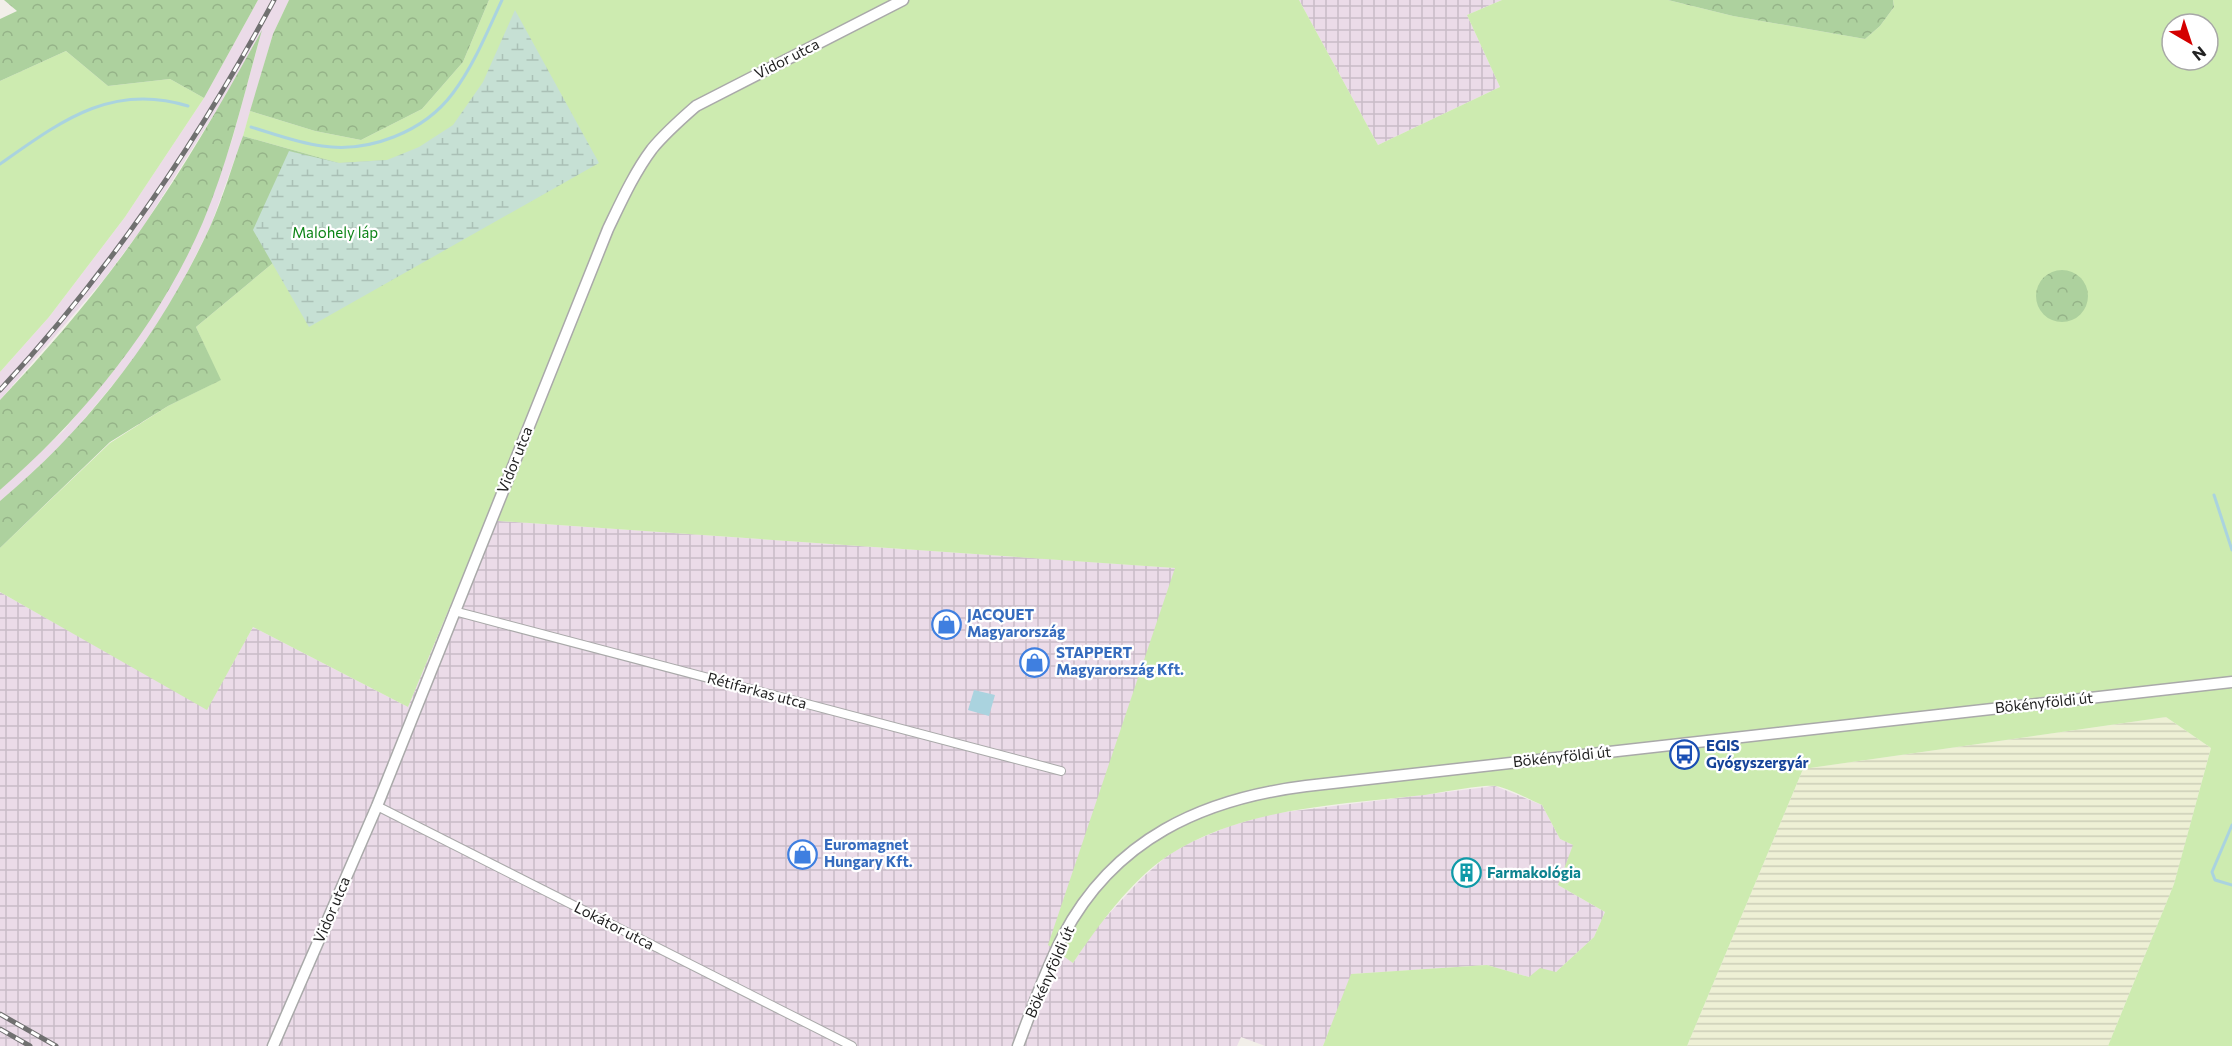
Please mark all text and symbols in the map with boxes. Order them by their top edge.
north arrow [2160,12,2220,72]
street label: Vidor utca [751,34,822,82]
text: N [2189,43,2210,65]
park label: Malohely láp [292,223,378,241]
street label: Vidor utca [493,424,536,496]
place label: JACQUET Magyarország [967,605,1065,640]
shop icon: JACQUET Magyarország [930,608,962,640]
place label: STAPPERT Magyarország Kft. [1056,643,1184,678]
shop icon: STAPPERT Magyarország Kft. [1019,646,1051,678]
street label: Rétifarkas utca [706,668,809,712]
street label: Bökényföldi út [1994,688,2094,716]
place label: EGIS Gyógyszergyár [1706,736,1809,771]
bus stop icon: EGIS Gyógyszergyár [1669,739,1701,771]
street label: Bökényföldi út [1512,742,1612,770]
place label: Euromagnet Hungary Kft. [824,835,913,870]
shop icon: Euromagnet Hungary Kft. [787,838,819,870]
building icon: Farmakológia [1450,857,1482,889]
place label: Farmakológia [1487,863,1581,881]
street label: Vidor utca [309,874,353,945]
street label: Lokátor utca [572,897,657,953]
street label: Bökényföldi út [1021,923,1077,1020]

